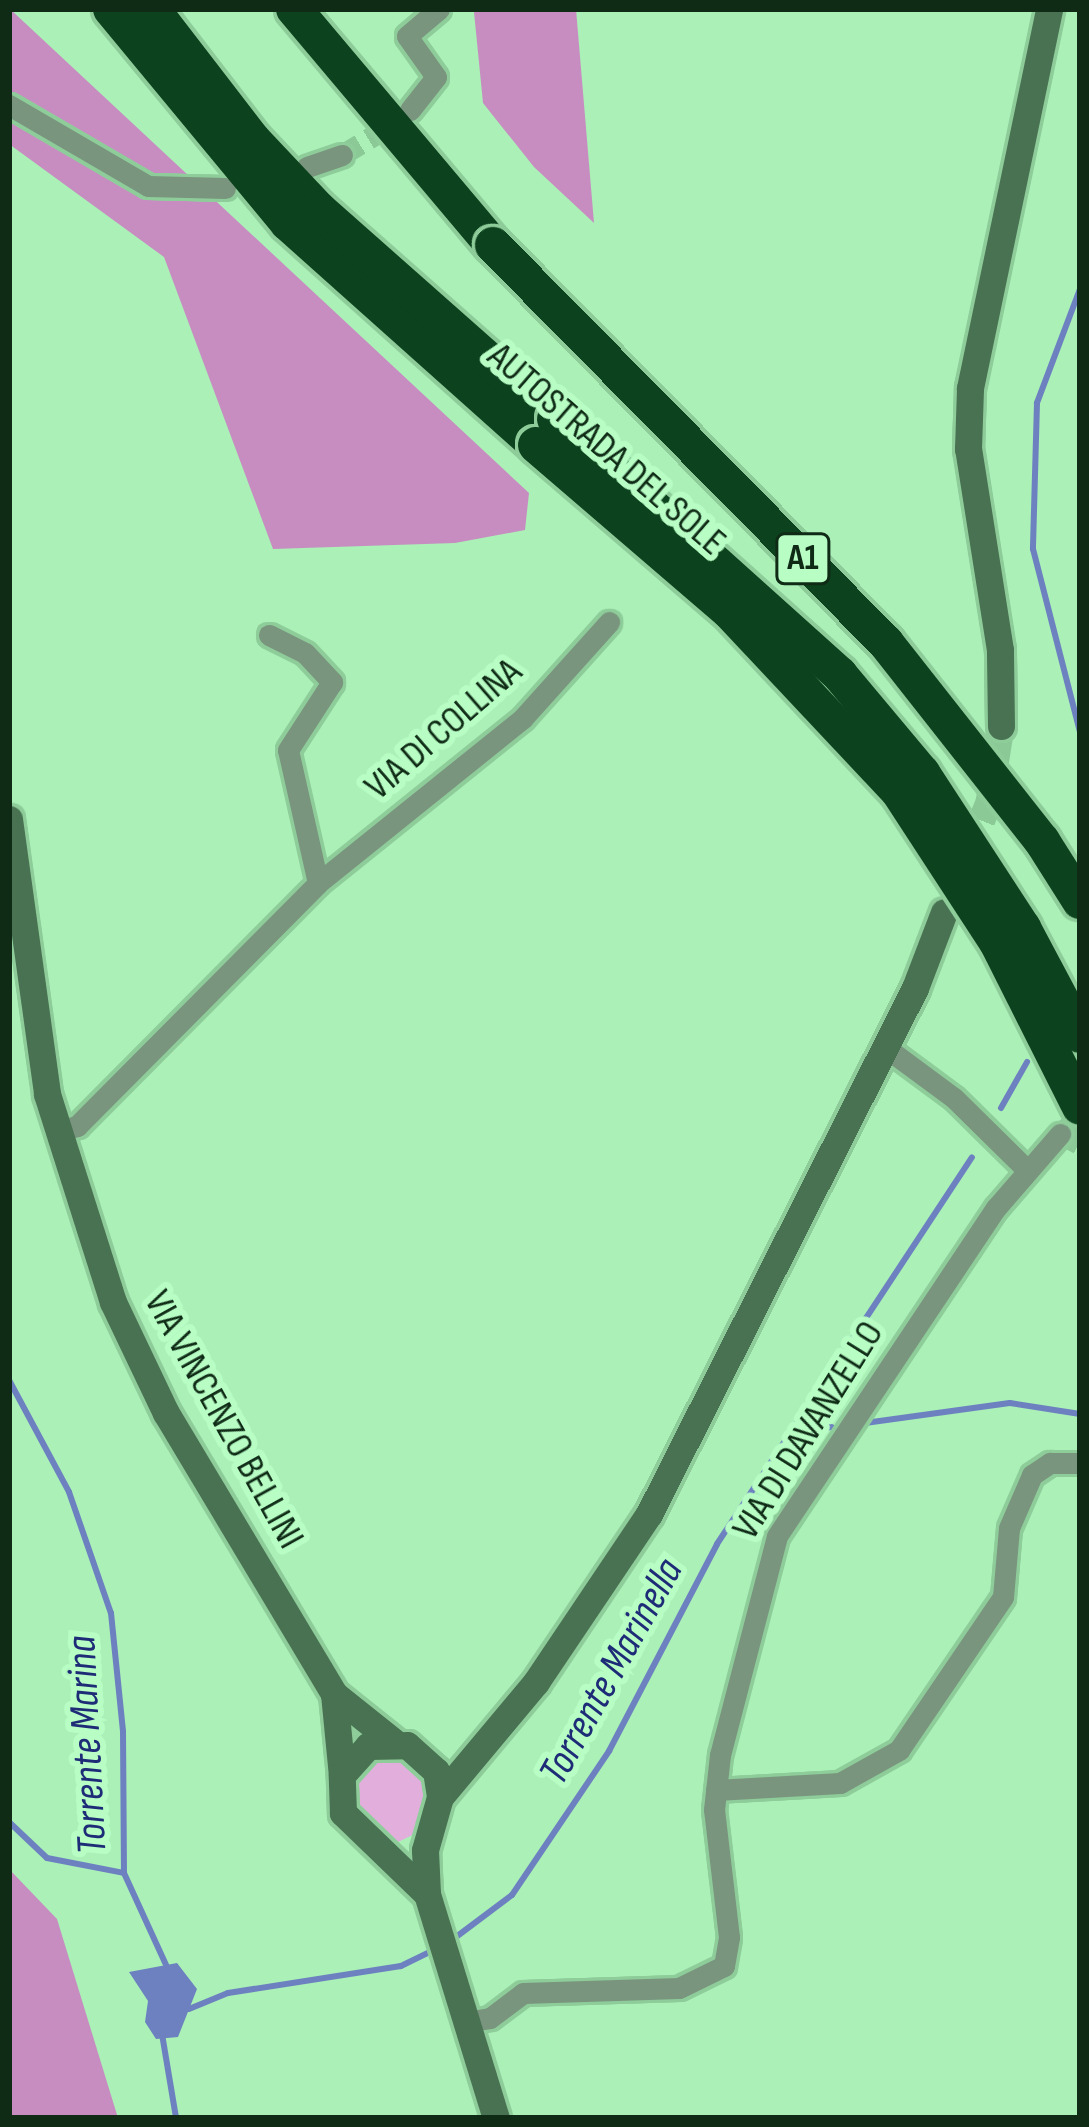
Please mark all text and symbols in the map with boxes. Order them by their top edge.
street label: AUTOSTRADA DEL SOLE [477,334,735,566]
road number: A1 [773,529,833,589]
street label: VIA DI COLLINA [356,649,532,811]
street label: VIA VINCENZO BELLINI [133,1283,313,1557]
street label: VIA DI DAVANZELLO [723,1313,895,1549]
water label: Torrente Marinella [529,1550,695,1794]
water label: Torrente Marina [57,1634,119,1856]

